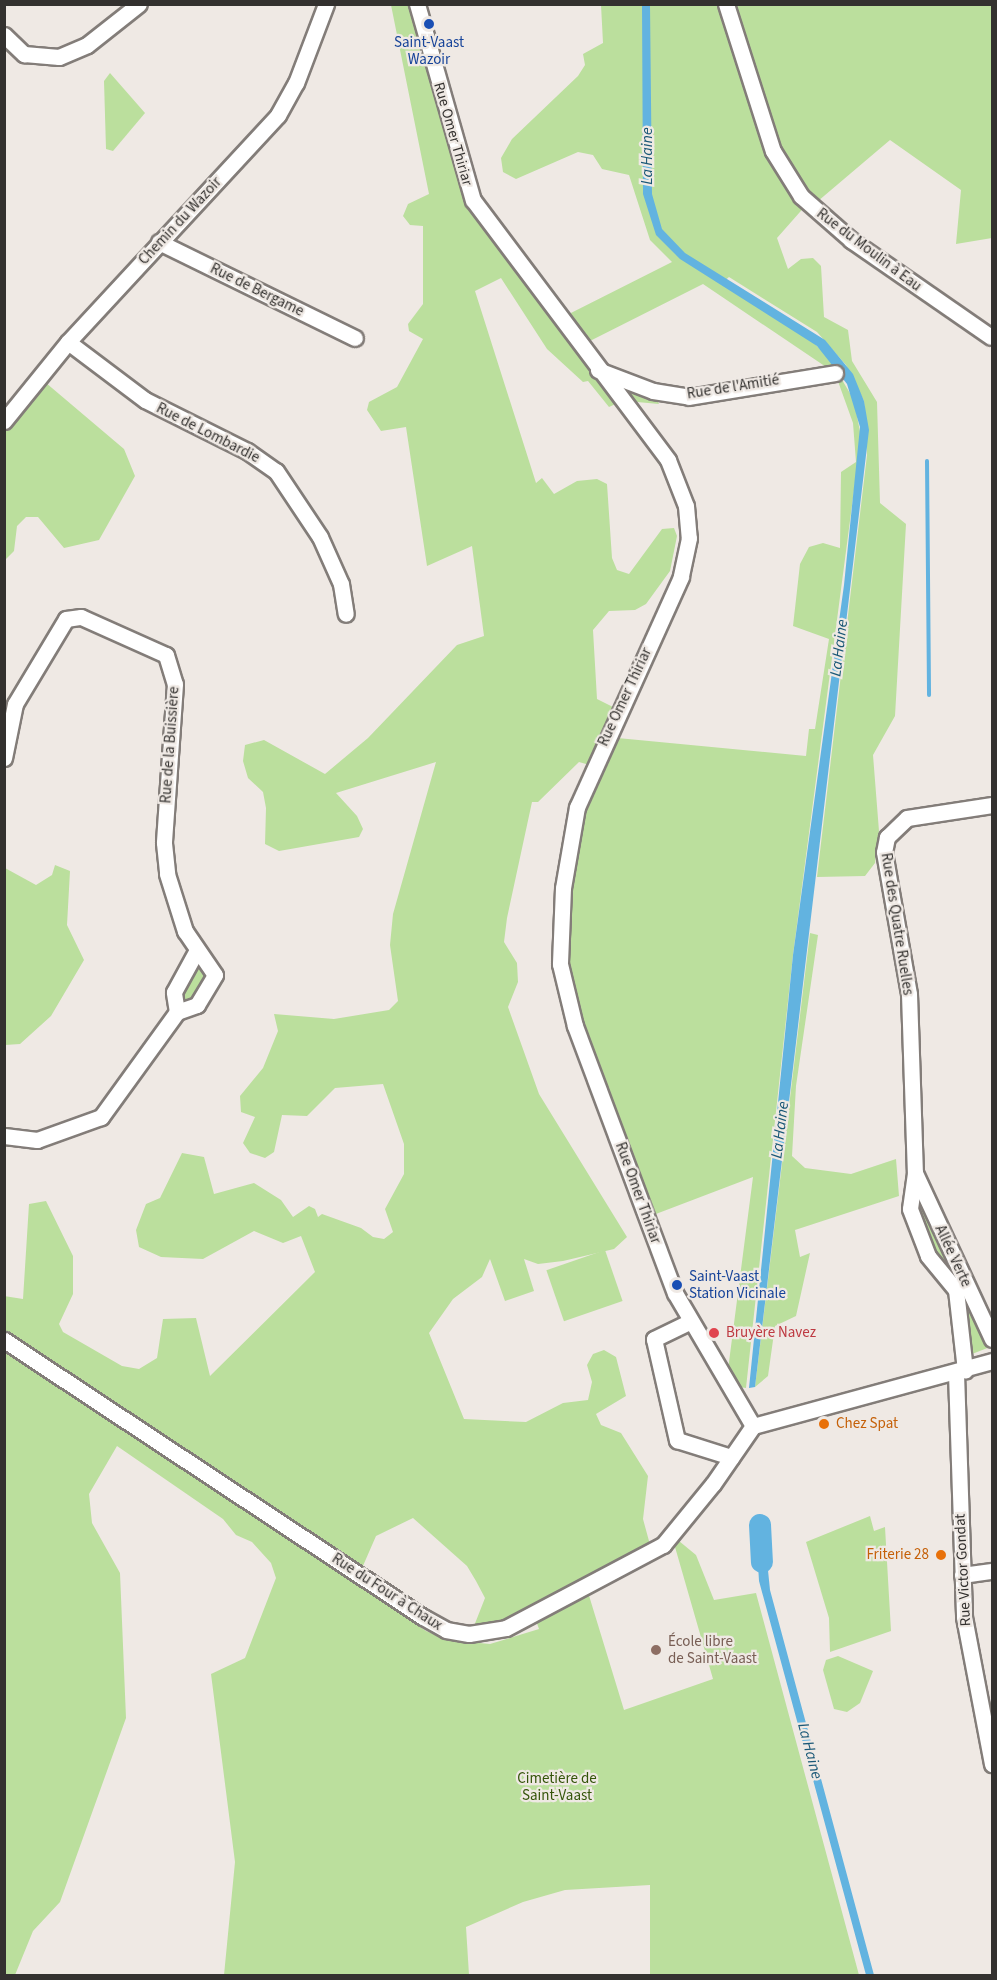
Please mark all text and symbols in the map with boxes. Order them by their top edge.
marker: Saint-Vaast Wazoir [422,17,436,31]
place label: Saint-Vaast Wazoir [394,33,464,68]
street label: Rue Omer Thiriar [430,80,476,188]
water label: La Haine [637,127,657,185]
street label: Chemin du Wazoir [135,173,225,269]
street label: Rue du Moulin à Eau [813,205,925,295]
street label: Rue de Bergame [207,260,307,320]
street label: Rue de l'Amitié [686,371,780,403]
street label: Rue de Lombardie [153,399,263,467]
water label: La Haine [826,618,852,678]
street label: Rue Omer Thiriar [594,645,656,749]
street label: Rue de la Buissière [157,686,183,804]
street label: Rue des Quatre Ruelles [877,852,917,996]
water label: La Haine [767,1100,793,1160]
street label: Rue Omer Thiriar [611,1140,665,1246]
street label: Allée Verte [931,1222,975,1290]
place label: Saint-Vaast Station Vicinale [689,1267,786,1302]
marker: Saint-Vaast Station Vicinale [670,1278,684,1292]
place label: Bruyère Navez [726,1324,816,1342]
marker: Bruyère Navez [707,1326,721,1340]
place label: Chez Spat [836,1415,898,1433]
marker: Chez Spat [817,1417,831,1431]
street label: Rue Victor Gondat [951,1513,975,1627]
place label: Friterie 28 [866,1546,929,1564]
marker: Friterie 28 [934,1548,948,1562]
street label: Rue du Four à Chaux [328,1550,446,1634]
place label: École libre de Saint-Vaast [668,1632,757,1667]
marker: École libre de Saint-Vaast [649,1643,663,1657]
water label: La Haine [793,1721,827,1781]
park label: Cimetière de Saint-Vaast [517,1769,597,1804]

